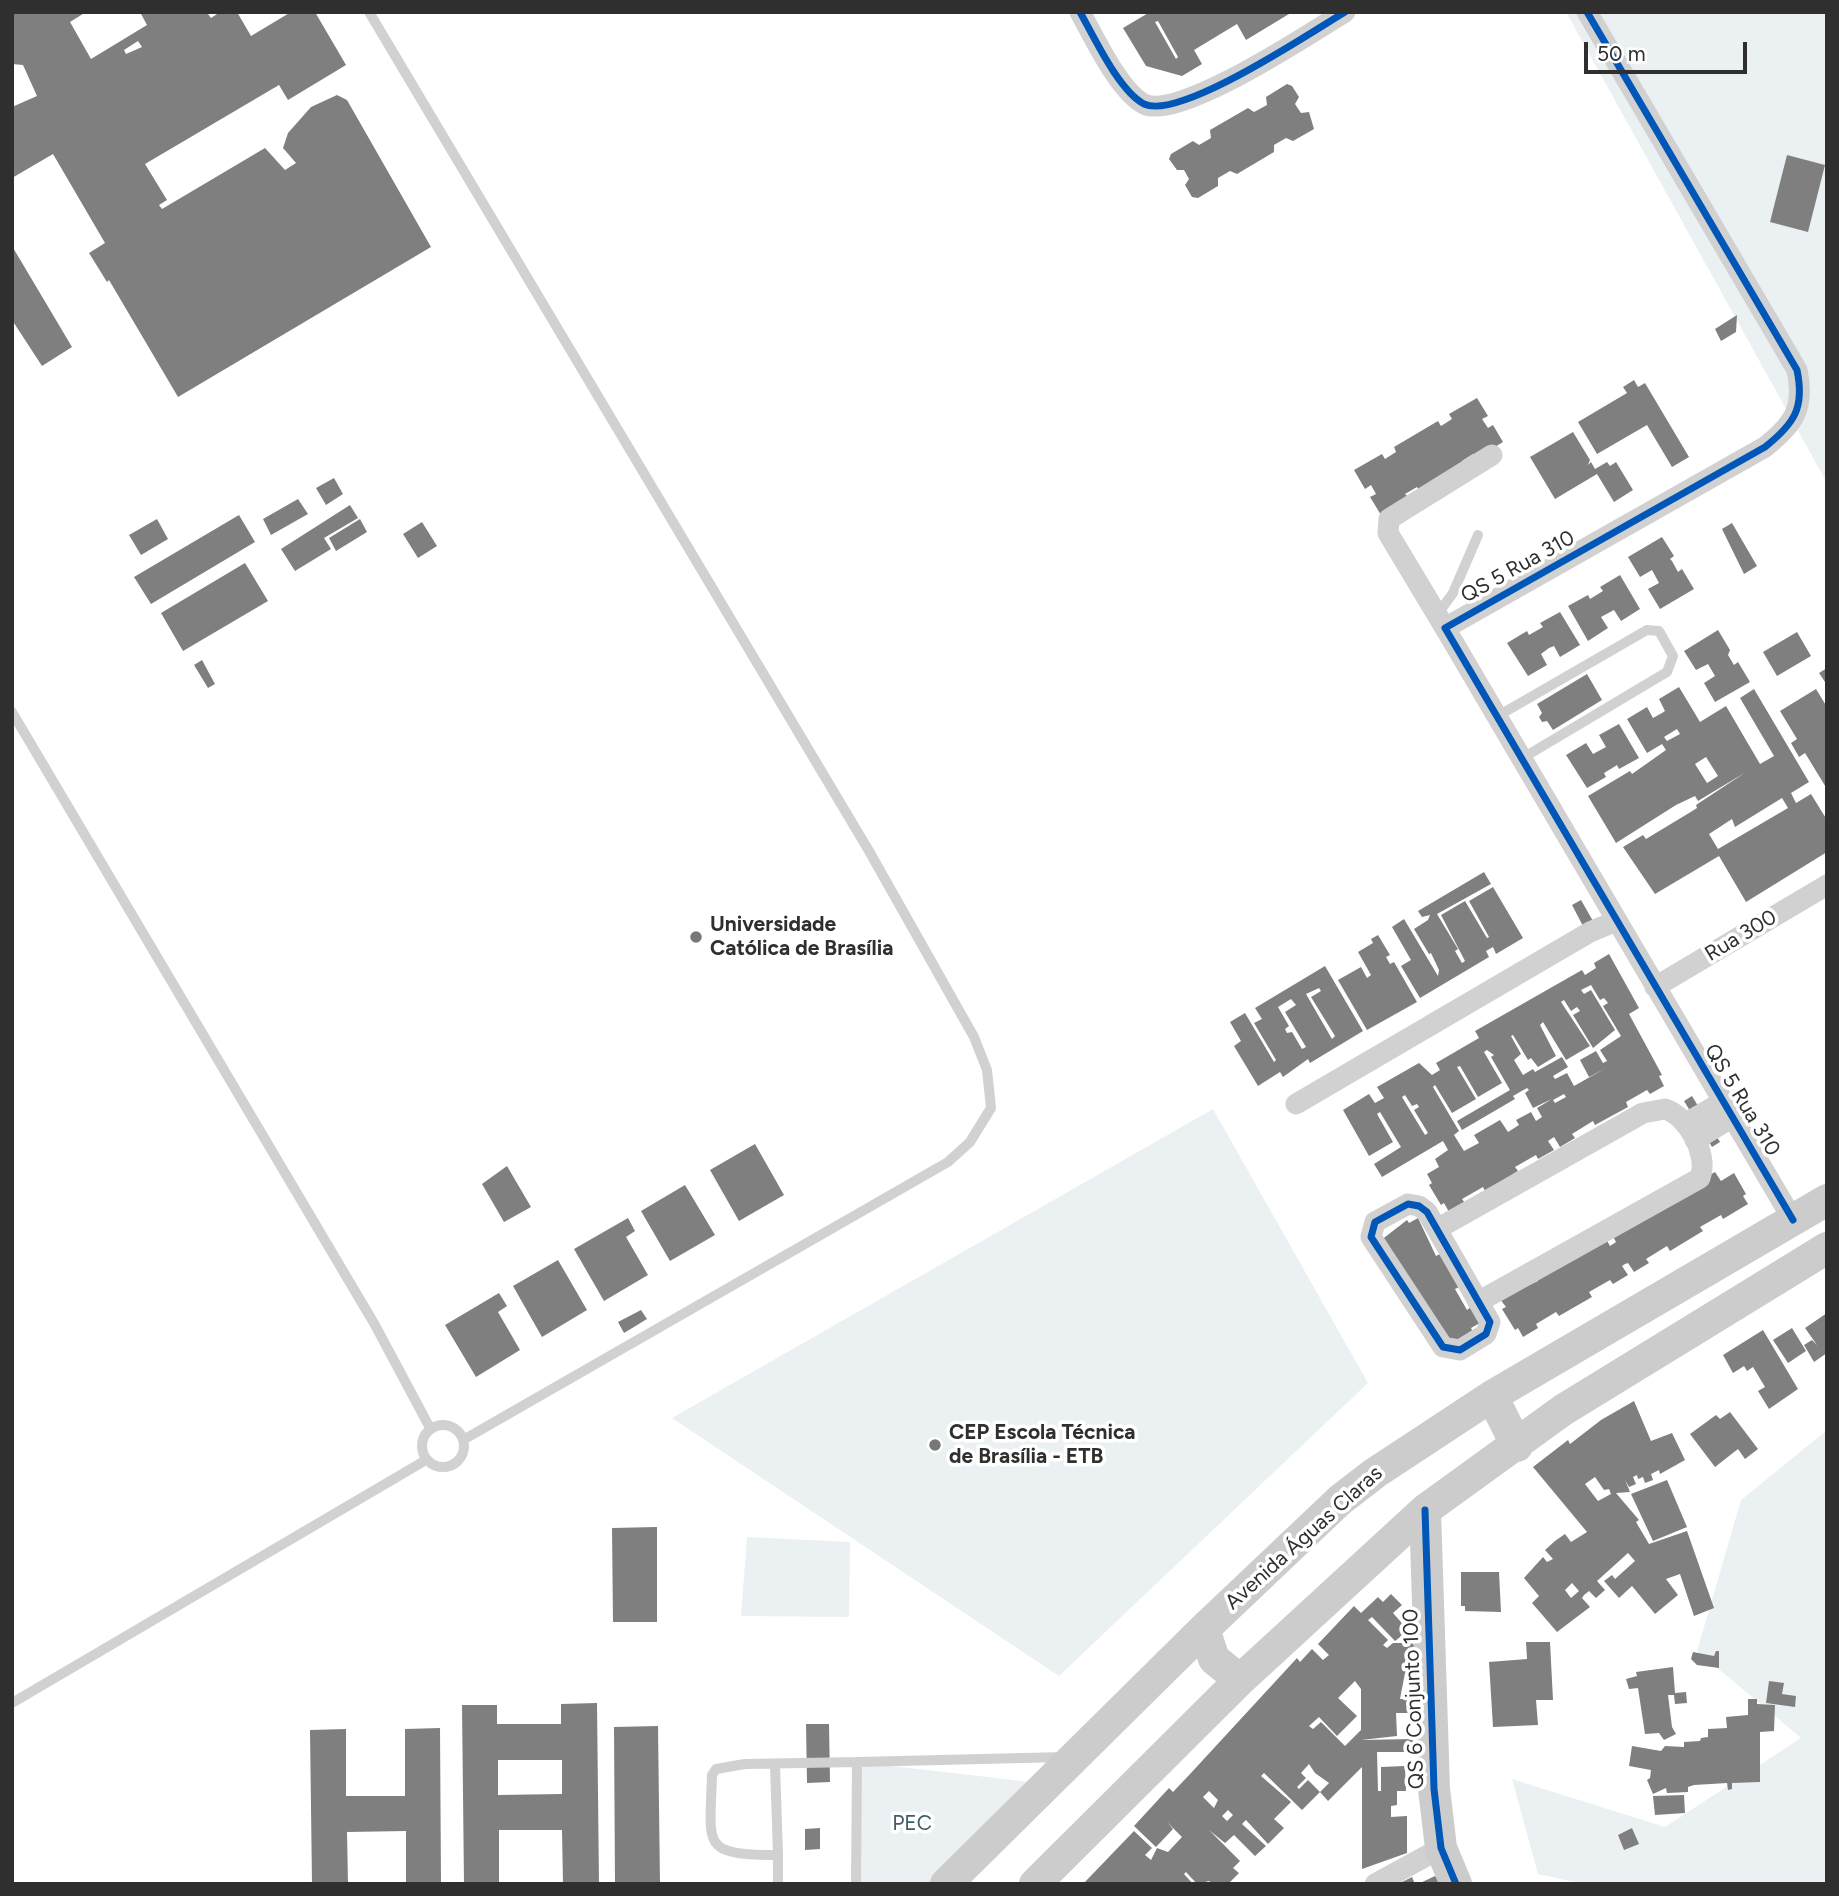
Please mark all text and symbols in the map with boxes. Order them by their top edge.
scale bar [1587,28,1750,72]
text: 50 m [1597,41,1646,66]
street label: QS 5 Rua 310 [1457,525,1579,609]
street label: Rua 300 [1701,905,1781,967]
place label: Universidade Católica de Brasília [710,912,893,962]
marker: Universidade Católica de Brasília [688,929,704,945]
street label: QS 5 Rua 310 [1699,1039,1785,1161]
place label: CEP Escola Técnica de Brasília - ETB [949,1420,1136,1470]
marker: CEP Escola Técnica de Brasília - ETB [927,1437,943,1453]
street label: Avenida Águas Claras [1220,1461,1388,1615]
street label: QS 6 Conjunto 100 [1398,1608,1430,1790]
park label: PEC [892,1811,932,1837]

